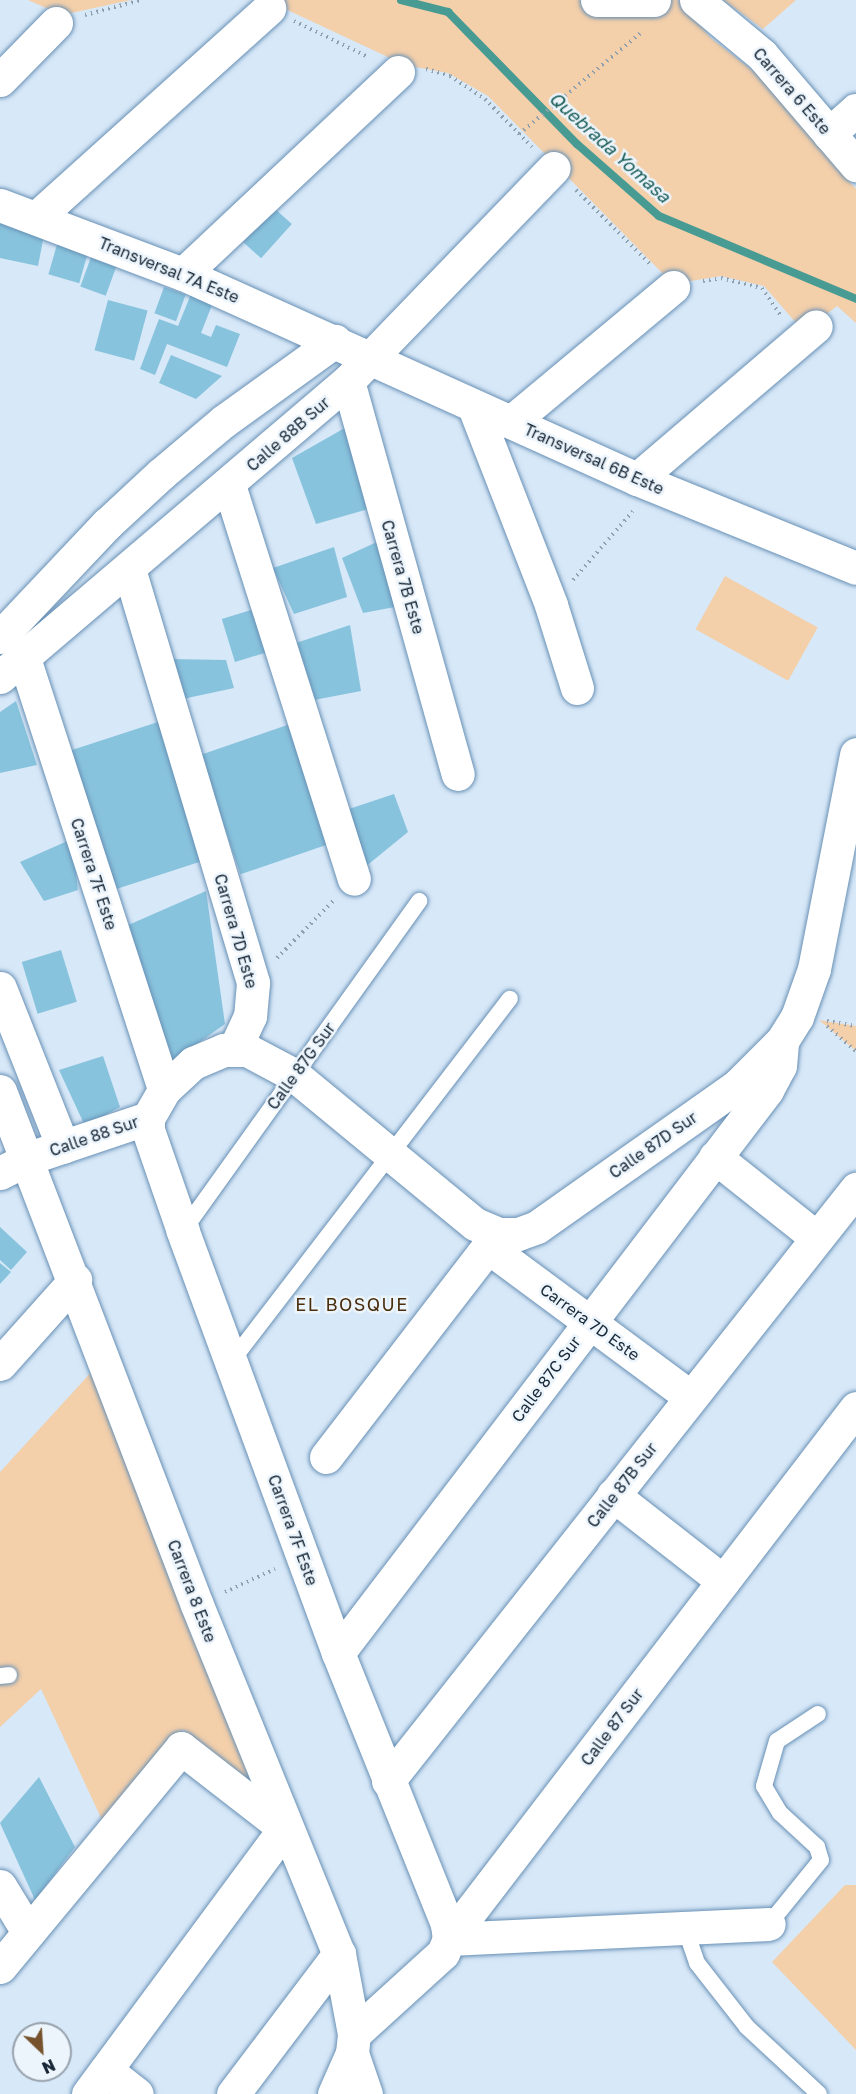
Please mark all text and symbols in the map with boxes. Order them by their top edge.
street label: Carrera 6 Este [749,44,835,138]
water label: Quebrada Yomasa [545,87,675,207]
street label: Transversal 7A Este [96,233,242,307]
street label: Calle 88B Sur [243,393,333,475]
street label: Transversal 6B Este [521,420,667,498]
street label: Carrera 7B Este [378,518,428,636]
street label: Carrera 7F Este [67,816,121,932]
street label: Carrera 7D Este [210,872,262,990]
street label: Calle 87G Sur [263,1019,339,1113]
street label: Calle 87D Sur [605,1108,701,1182]
street label: Calle 88 Sur [47,1112,141,1160]
street label: Carrera 7D Este [537,1279,643,1365]
district label: EL BOSQUE [295,1293,409,1315]
street label: Calle 87C Sur [507,1332,585,1426]
street label: Calle 87B Sur [583,1439,661,1531]
street label: Carrera 7F Este [264,1472,322,1588]
street label: Carrera 8 Este [164,1537,220,1645]
street label: Calle 87 Sur [577,1685,647,1769]
north arrow [12,2022,72,2082]
text: N [39,2055,59,2078]

